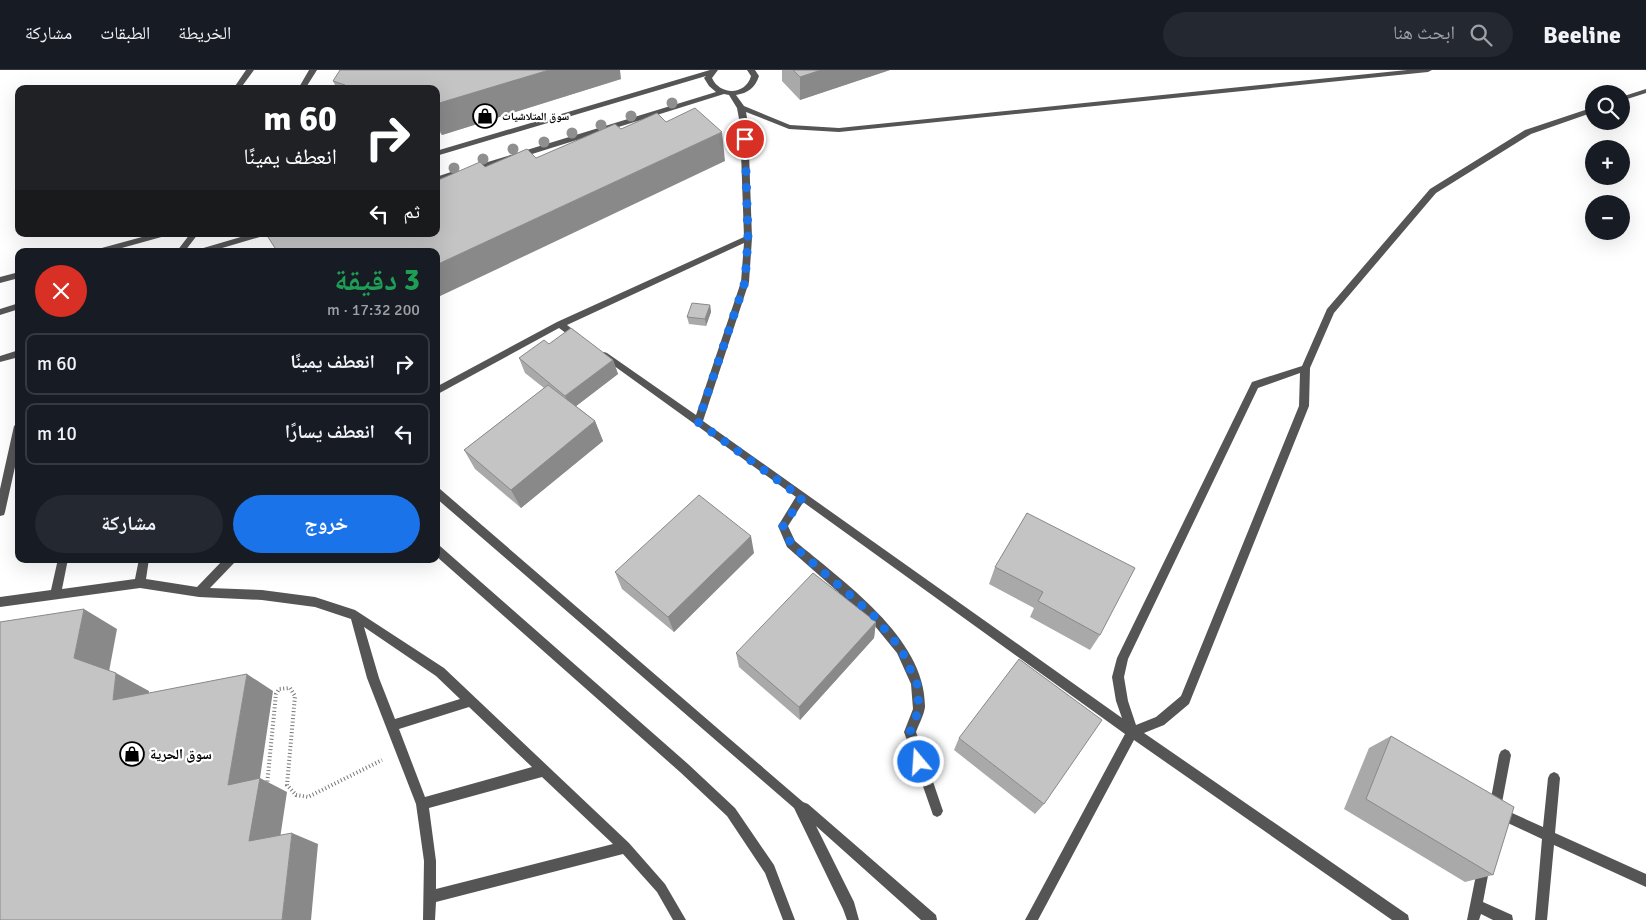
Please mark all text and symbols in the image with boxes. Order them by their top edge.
search box [1163,12,1513,57]
text: Beeline [1543,20,1621,50]
text: ابحث هنا [1393,21,1455,45]
icon: search [1467,21,1495,49]
text: مشاركة [25,22,72,44]
text: الطبقات [100,22,150,44]
text: الخريطة [178,22,231,44]
map controls [1585,85,1630,240]
button: search [1585,85,1630,130]
text: 60 m [263,97,337,140]
shop icon: سوق المتلاشيات [472,103,498,129]
icon: right [355,105,420,170]
place label: سوق المتلاشيات [502,110,570,124]
pin [724,118,766,160]
icon: arrive [731,125,759,153]
button: + [1585,140,1630,185]
text: انعطف يمينًا [243,143,337,170]
button: − [1585,195,1630,240]
icon: left [365,200,393,228]
text: ثم [403,200,420,224]
text: 3 دقيقة [334,262,420,299]
button: close [35,265,87,317]
text: 200 m · 17:32 [327,300,420,320]
text: انعطف يمينًا [290,350,375,374]
icon: right [390,350,418,378]
text: 60 m [37,352,77,376]
text: انعطف يسارًا [285,420,375,444]
icon: left [390,420,418,448]
text: 10 m [37,422,77,446]
button: مشاركة [35,495,223,553]
button: خروج [233,495,420,553]
position arrow [892,735,944,787]
shop icon: سوق الحرية [119,741,145,767]
place label: سوق الحرية [150,746,212,763]

